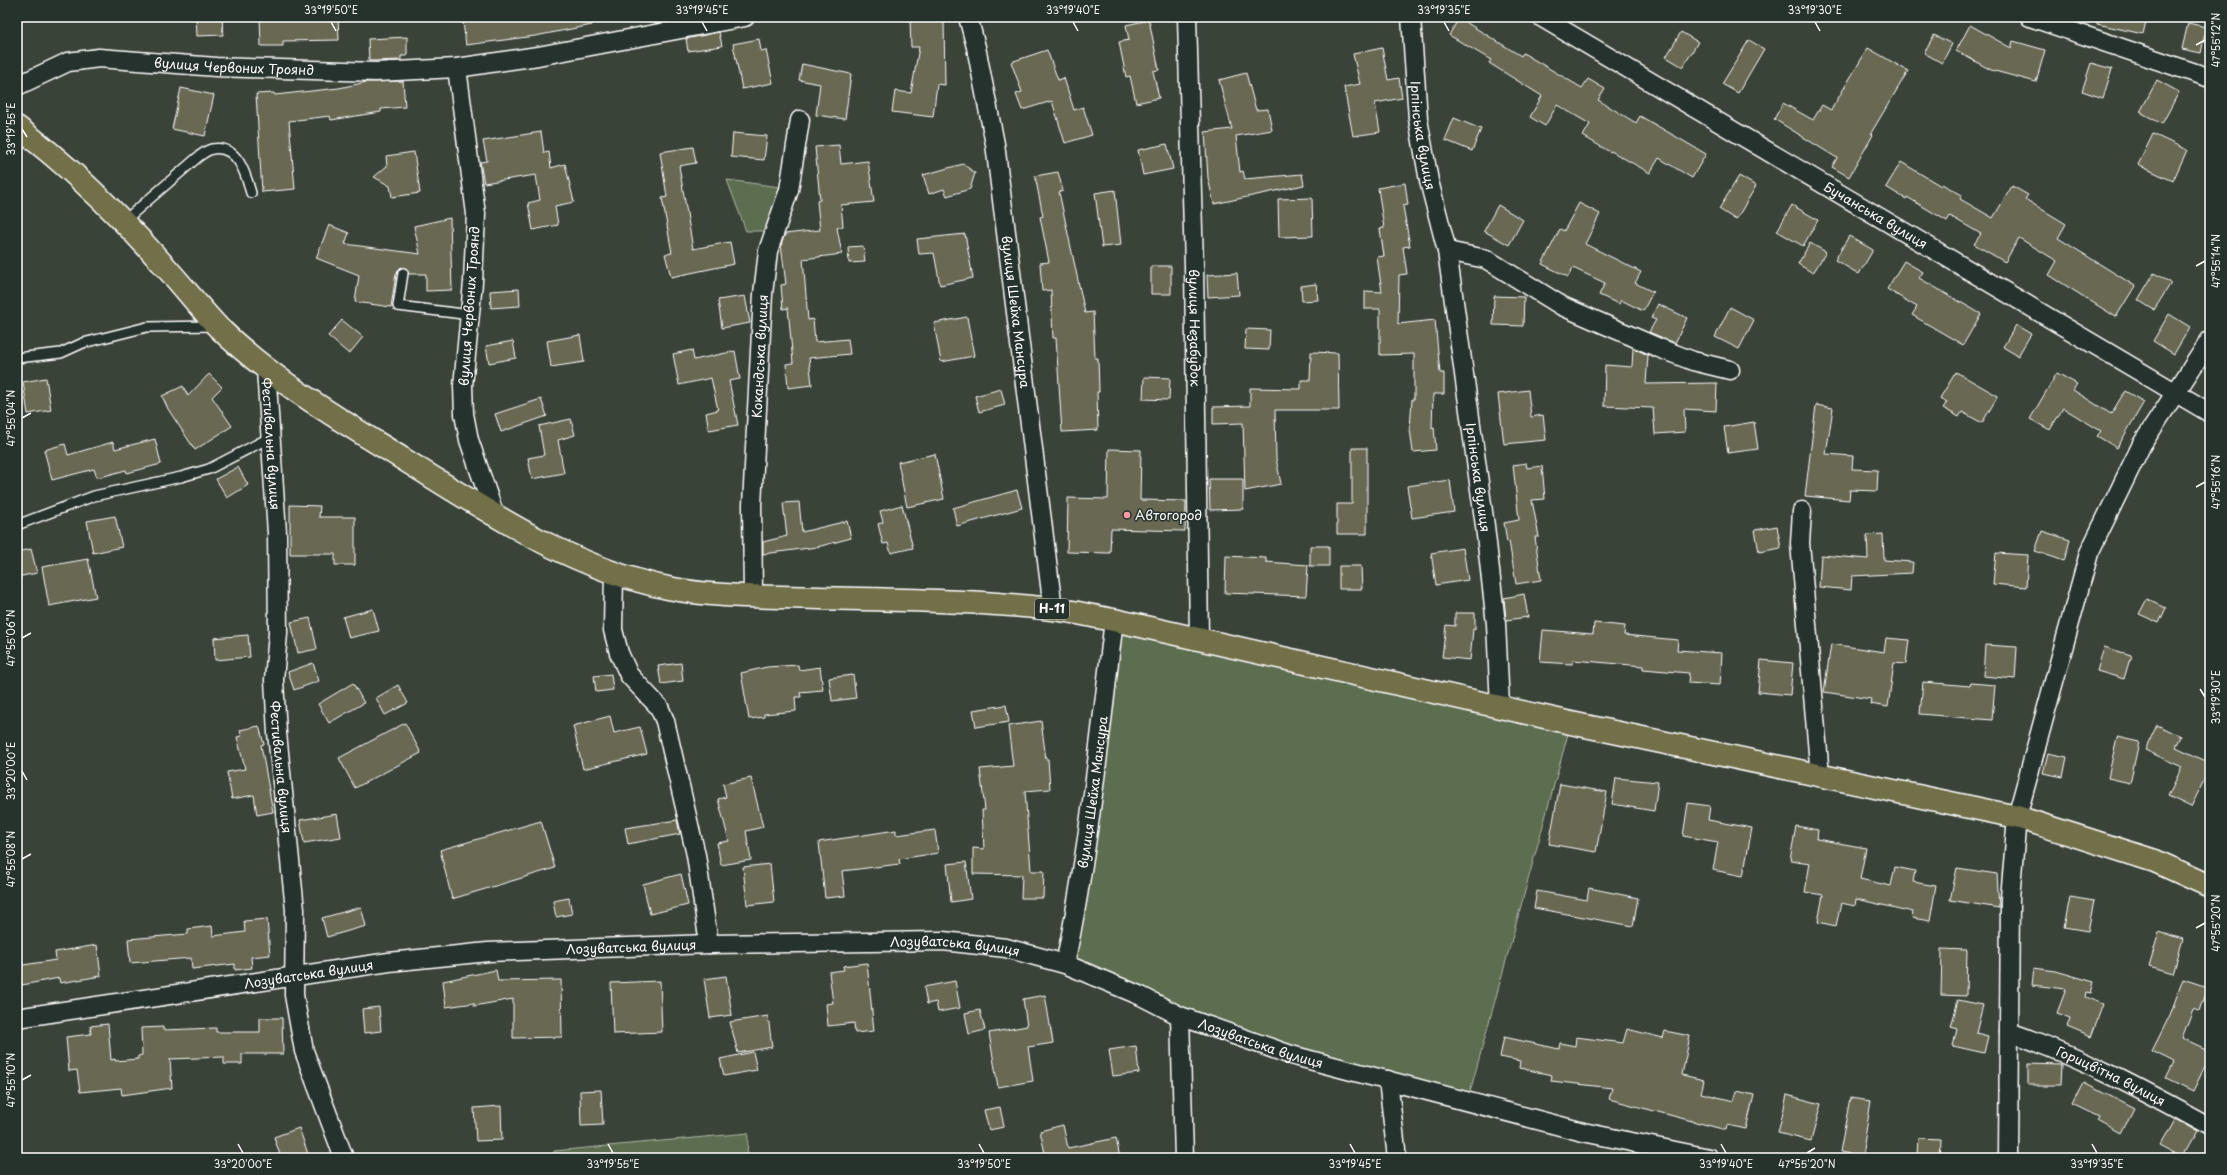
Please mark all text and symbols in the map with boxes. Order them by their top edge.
text: 33°19'50"E [304,2,358,17]
text: 33°19'45"E [675,2,729,17]
text: 33°19'40"E [1046,2,1100,17]
text: 33°19'35"E [1417,2,1471,17]
text: 33°19'30"E [1788,2,1842,17]
text: 47°55'12"N [2208,13,2223,67]
street label: вулиця Червоних Троянд [153,52,314,79]
street label: Ірпінська вулиця [1406,80,1441,192]
text: 33°19'55"E [3,102,18,156]
street label: Бучанська вулиця [1820,177,1932,253]
street label: вулиця Червоних Троянд [453,226,484,386]
street label: вулиця Шейха Мансура [997,234,1035,390]
text: 47°55'14"N [2208,234,2223,288]
street label: вулиця Незабудок [1185,269,1206,387]
street label: Кокандська вулиця [747,294,772,418]
street label: Фестивальна вулиця [258,377,285,511]
text: 47°55'04"N [3,389,18,446]
street label: Ірпінська вулиця [1462,422,1496,533]
text: 47°55'16"N [2208,455,2223,509]
place label: Автогород [1135,505,1202,524]
marker: Автогород [1122,510,1132,520]
road number: Н-11 [1035,599,1069,619]
text: 47°55'06"N [3,609,18,667]
text: 33°19'30"E [2208,670,2223,724]
street label: Фестивальна вулиця [266,700,297,834]
street label: вулиця Шейха Мансура [1073,714,1112,870]
text: 33°20'00"E [3,742,18,800]
text: 47°55'08"N [3,831,18,887]
text: 47°55'20"N [2208,894,2223,952]
street label: Лозуватська вулиця [890,931,1022,960]
street label: Лозуватська вулиця [566,934,697,958]
street label: Лозуватська вулиця [243,954,375,993]
street label: Лозуватська вулиця [1196,1013,1325,1072]
street label: Горицвітна вулиця [2054,1041,2169,1110]
text: 47°55'10"N [3,1052,18,1107]
text: 33°20'00"E [214,1156,272,1171]
text: 33°19'55"E [586,1156,640,1171]
text: 33°19'50"E [957,1156,1011,1171]
text: 33°19'45"E [1328,1156,1382,1171]
text: 33°19'40"E [1699,1156,1753,1171]
text: 47°55'20"N [1778,1156,1836,1171]
text: 33°19'35"E [2070,1156,2124,1171]

